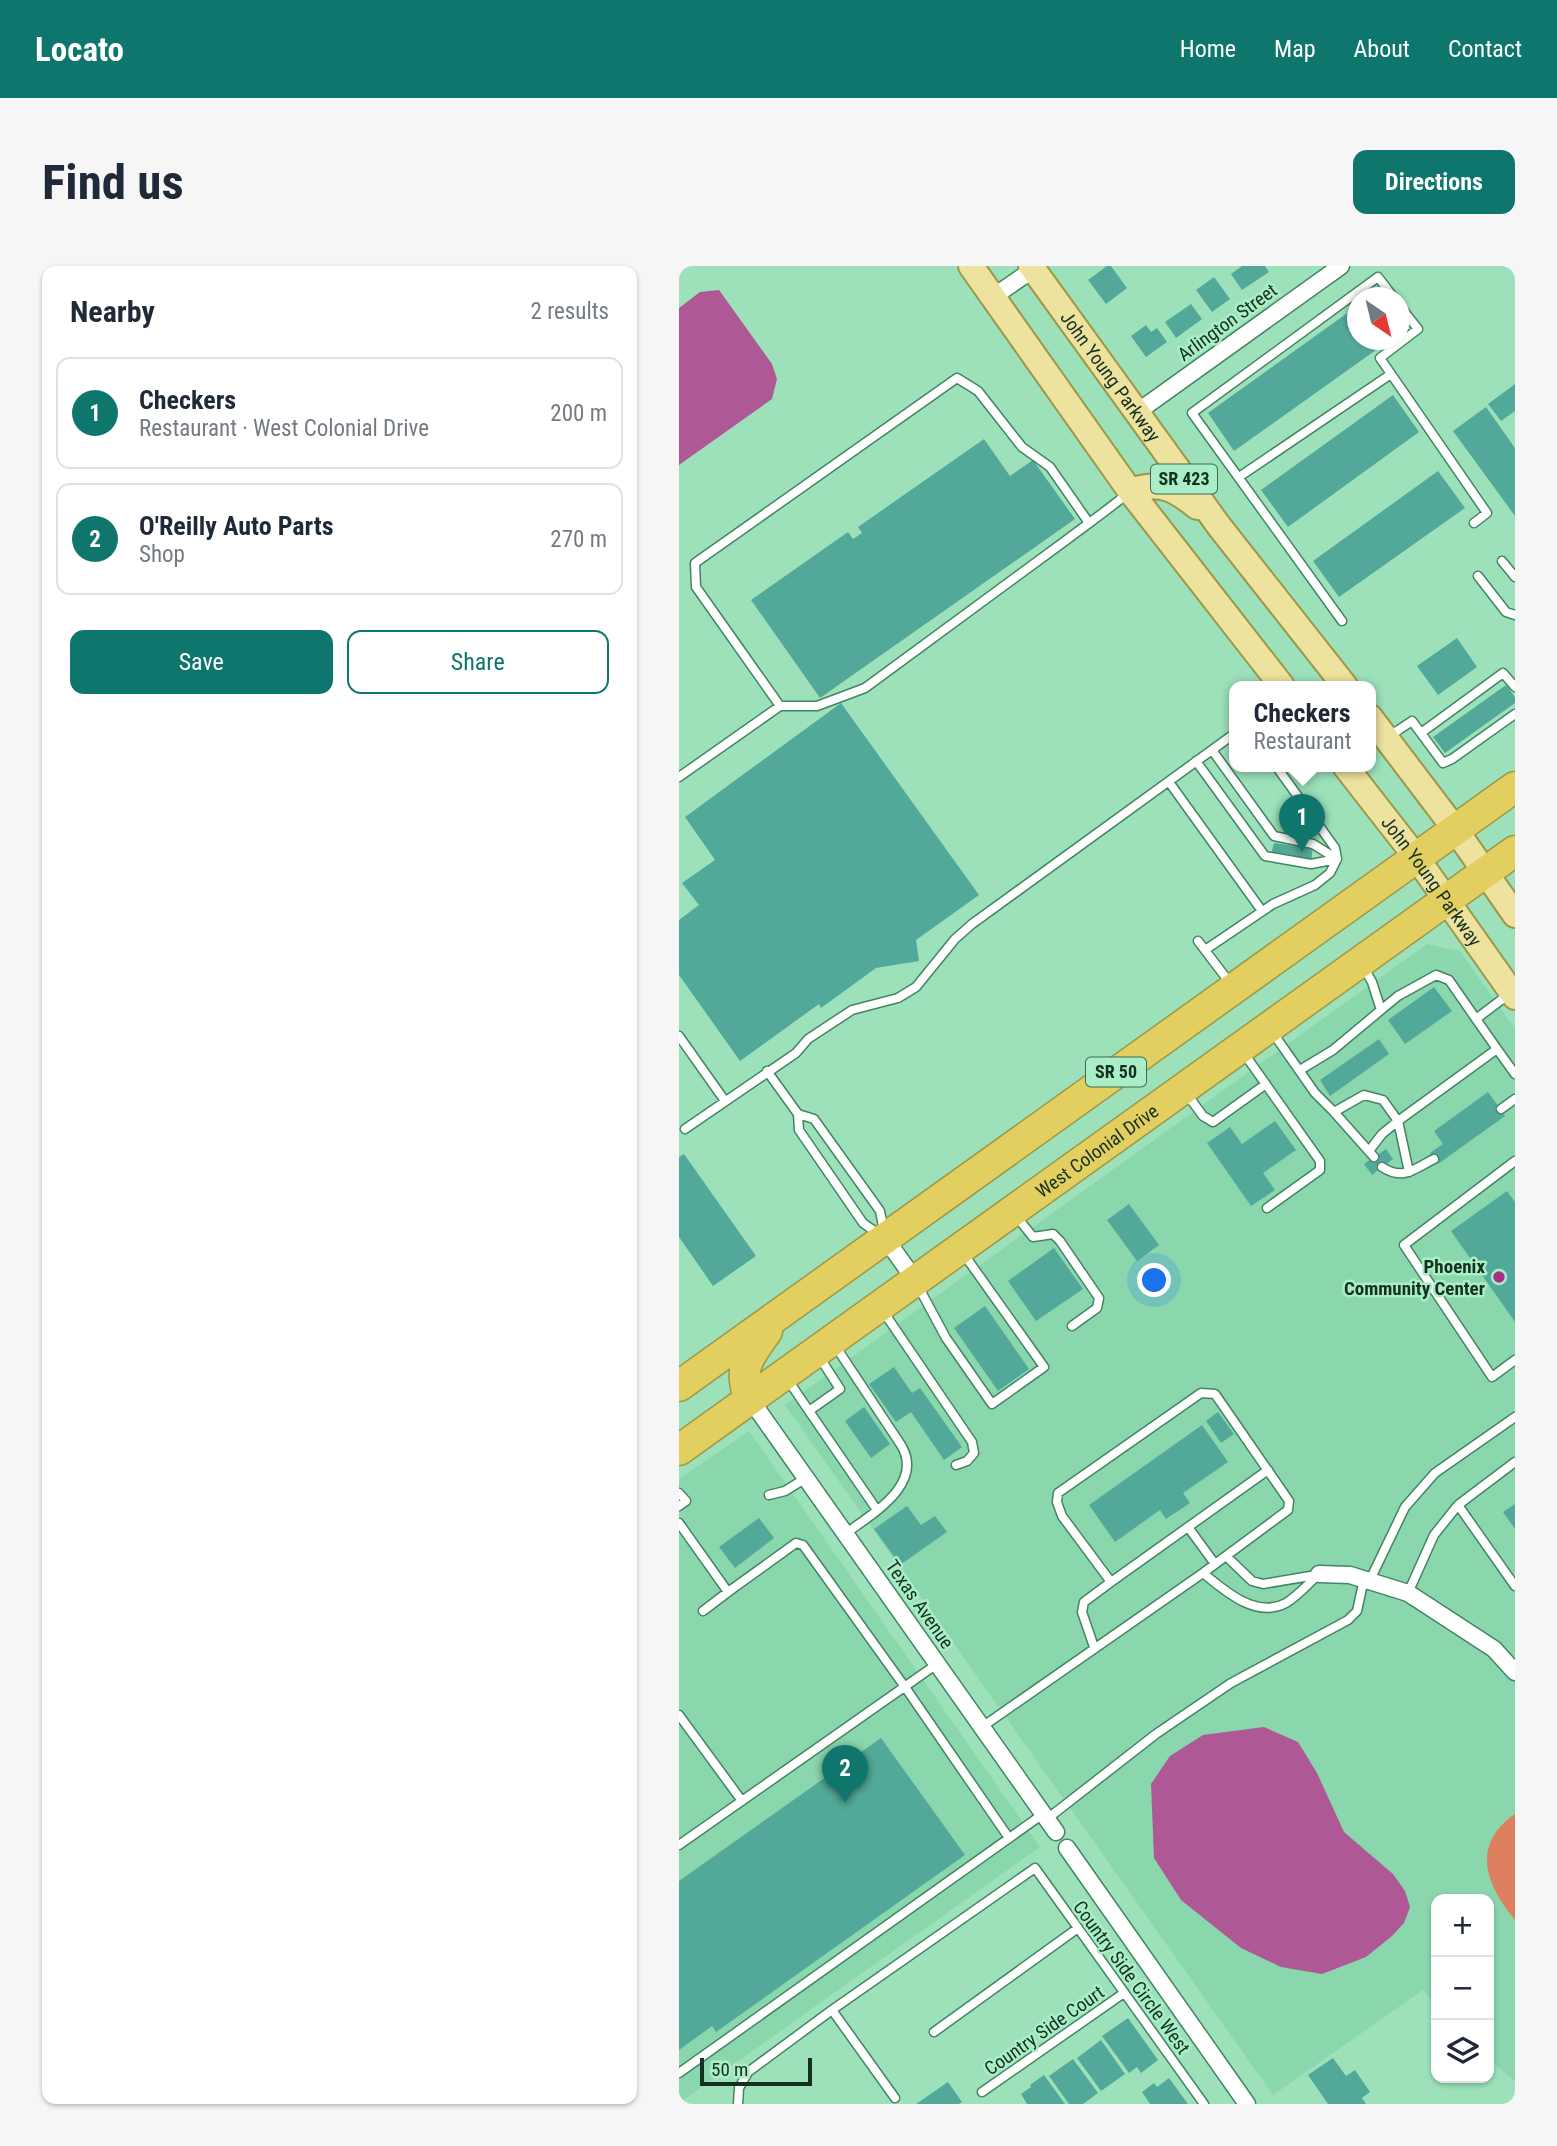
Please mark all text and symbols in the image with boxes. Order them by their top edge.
text: Locato [35,30,124,69]
text: Home [1180,35,1236,63]
text: Map [1274,35,1316,63]
text: About [1354,35,1410,63]
text: Contact [1448,35,1522,63]
button: Directions [1353,150,1515,214]
text: Find us [42,154,184,211]
street label: Arlington Street [1173,279,1281,366]
north arrow [1347,287,1410,350]
text: Nearby [70,294,155,329]
text: 2 results [531,298,609,325]
street label: John Young Parkway [1055,307,1165,446]
text: Checkers [139,385,236,415]
text: 1 [89,400,101,427]
text: 200 m [550,400,607,427]
text: Restaurant · West Colonial Drive [139,415,429,442]
road number: SR 423 [1151,464,1217,494]
text: O'Reilly Auto Parts [139,511,334,541]
text: 2 [89,526,101,553]
text: 270 m [550,526,607,553]
text: Shop [139,541,185,568]
button: Save [70,630,333,694]
button: Share [347,630,609,694]
popup [1229,681,1376,772]
text: Checkers [1254,698,1351,728]
text: Restaurant [1254,728,1351,755]
pin: 1 [1279,794,1325,852]
street label: John Young Parkway [1376,811,1486,951]
road number: SR 50 [1086,1058,1146,1086]
street label: West Colonial Drive [1031,1099,1163,1203]
place label: Phoenix Community Center [1344,1255,1485,1300]
your location [1137,1263,1171,1297]
marker: Phoenix Community Center [1491,1269,1507,1285]
street label: Texas Avenue [881,1555,959,1653]
pin: 2 [822,1745,868,1803]
map controls [1431,1894,1494,2083]
button: + [1431,1894,1494,1957]
street label: Country Side Circle West [1068,1896,1195,2058]
button: − [1431,1957,1494,2020]
street label: Country Side Court [980,1981,1109,2080]
button: layers [1431,2020,1494,2083]
scale bar [700,2055,812,2087]
text: 50 m [711,2058,748,2081]

